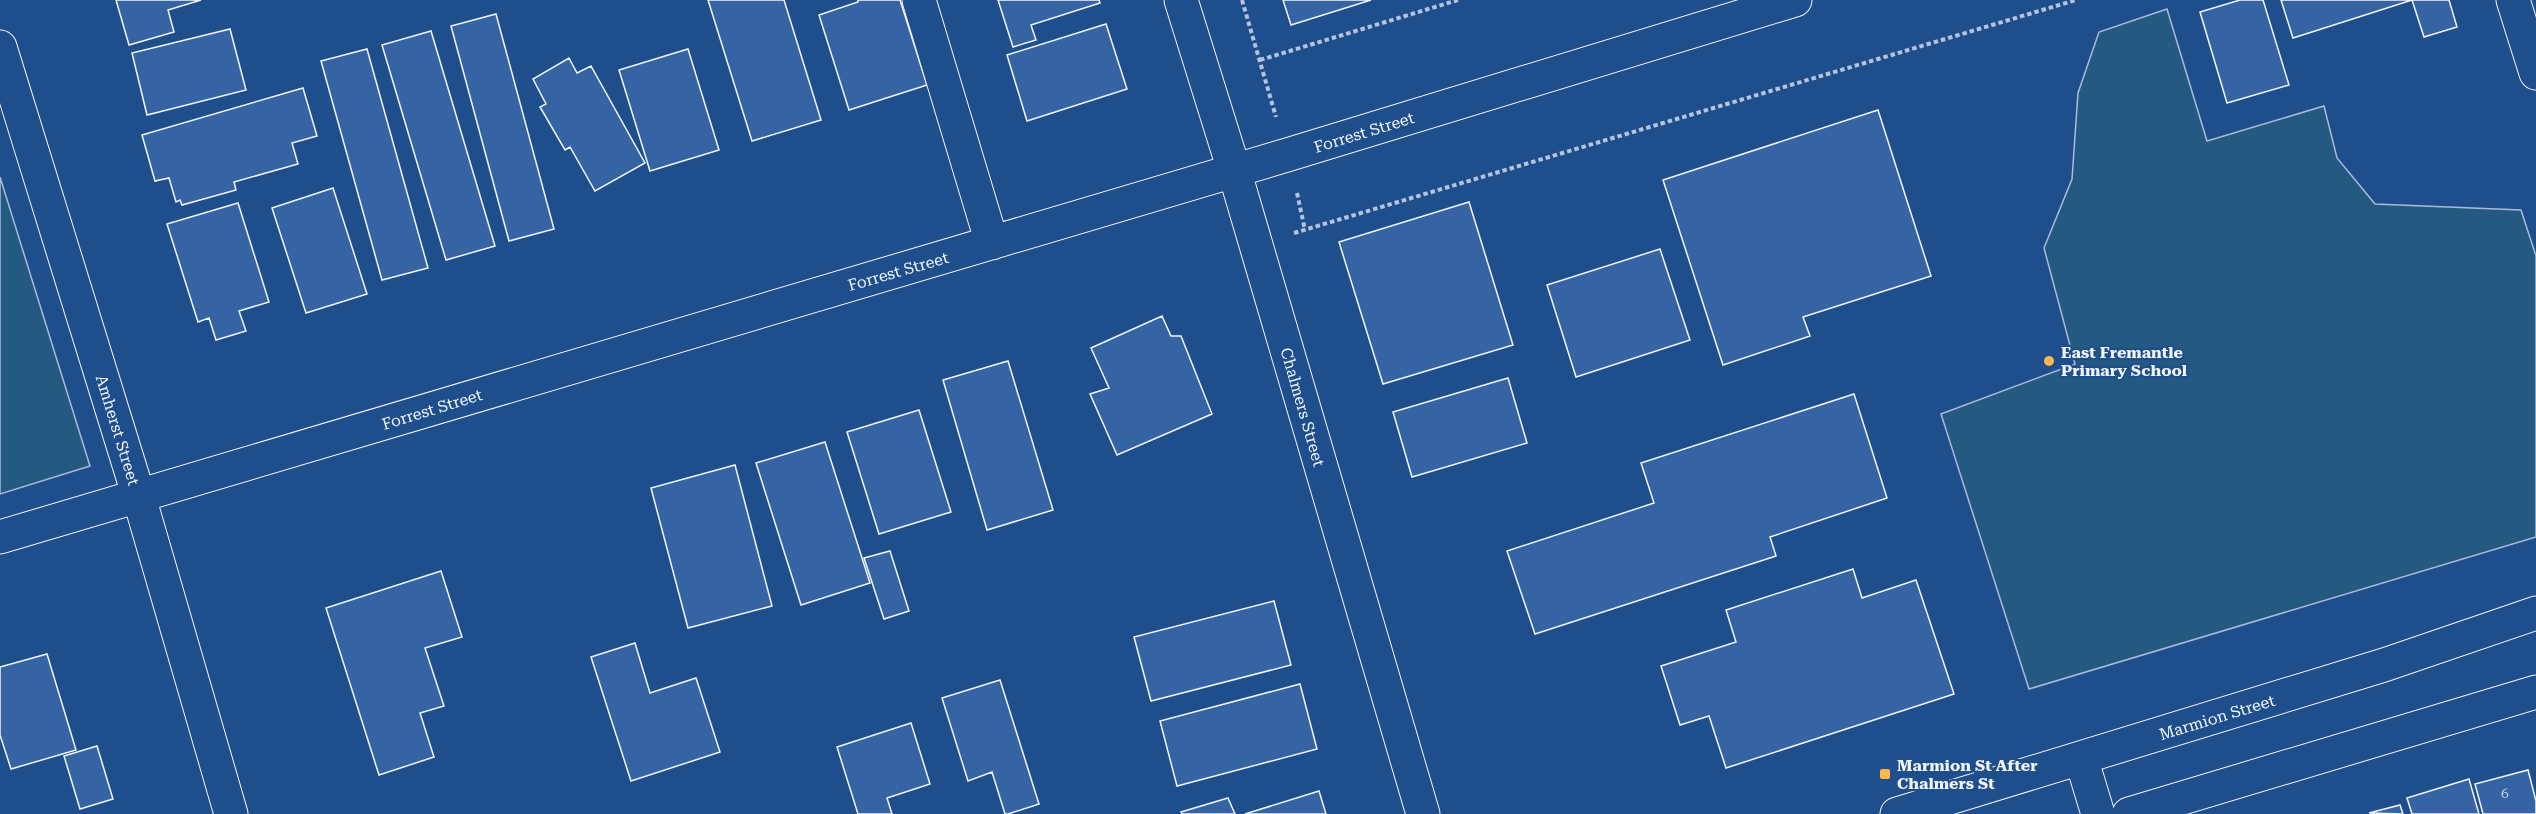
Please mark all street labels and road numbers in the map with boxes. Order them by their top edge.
street label: Forrest Street [1312,108,1417,157]
street label: Forrest Street [846,248,951,295]
street label: Chalmers Street [1276,345,1329,469]
street label: Amherst Street [92,373,143,488]
street label: Forrest Street [380,385,485,434]
street label: Marmion Street [2157,691,2277,744]

